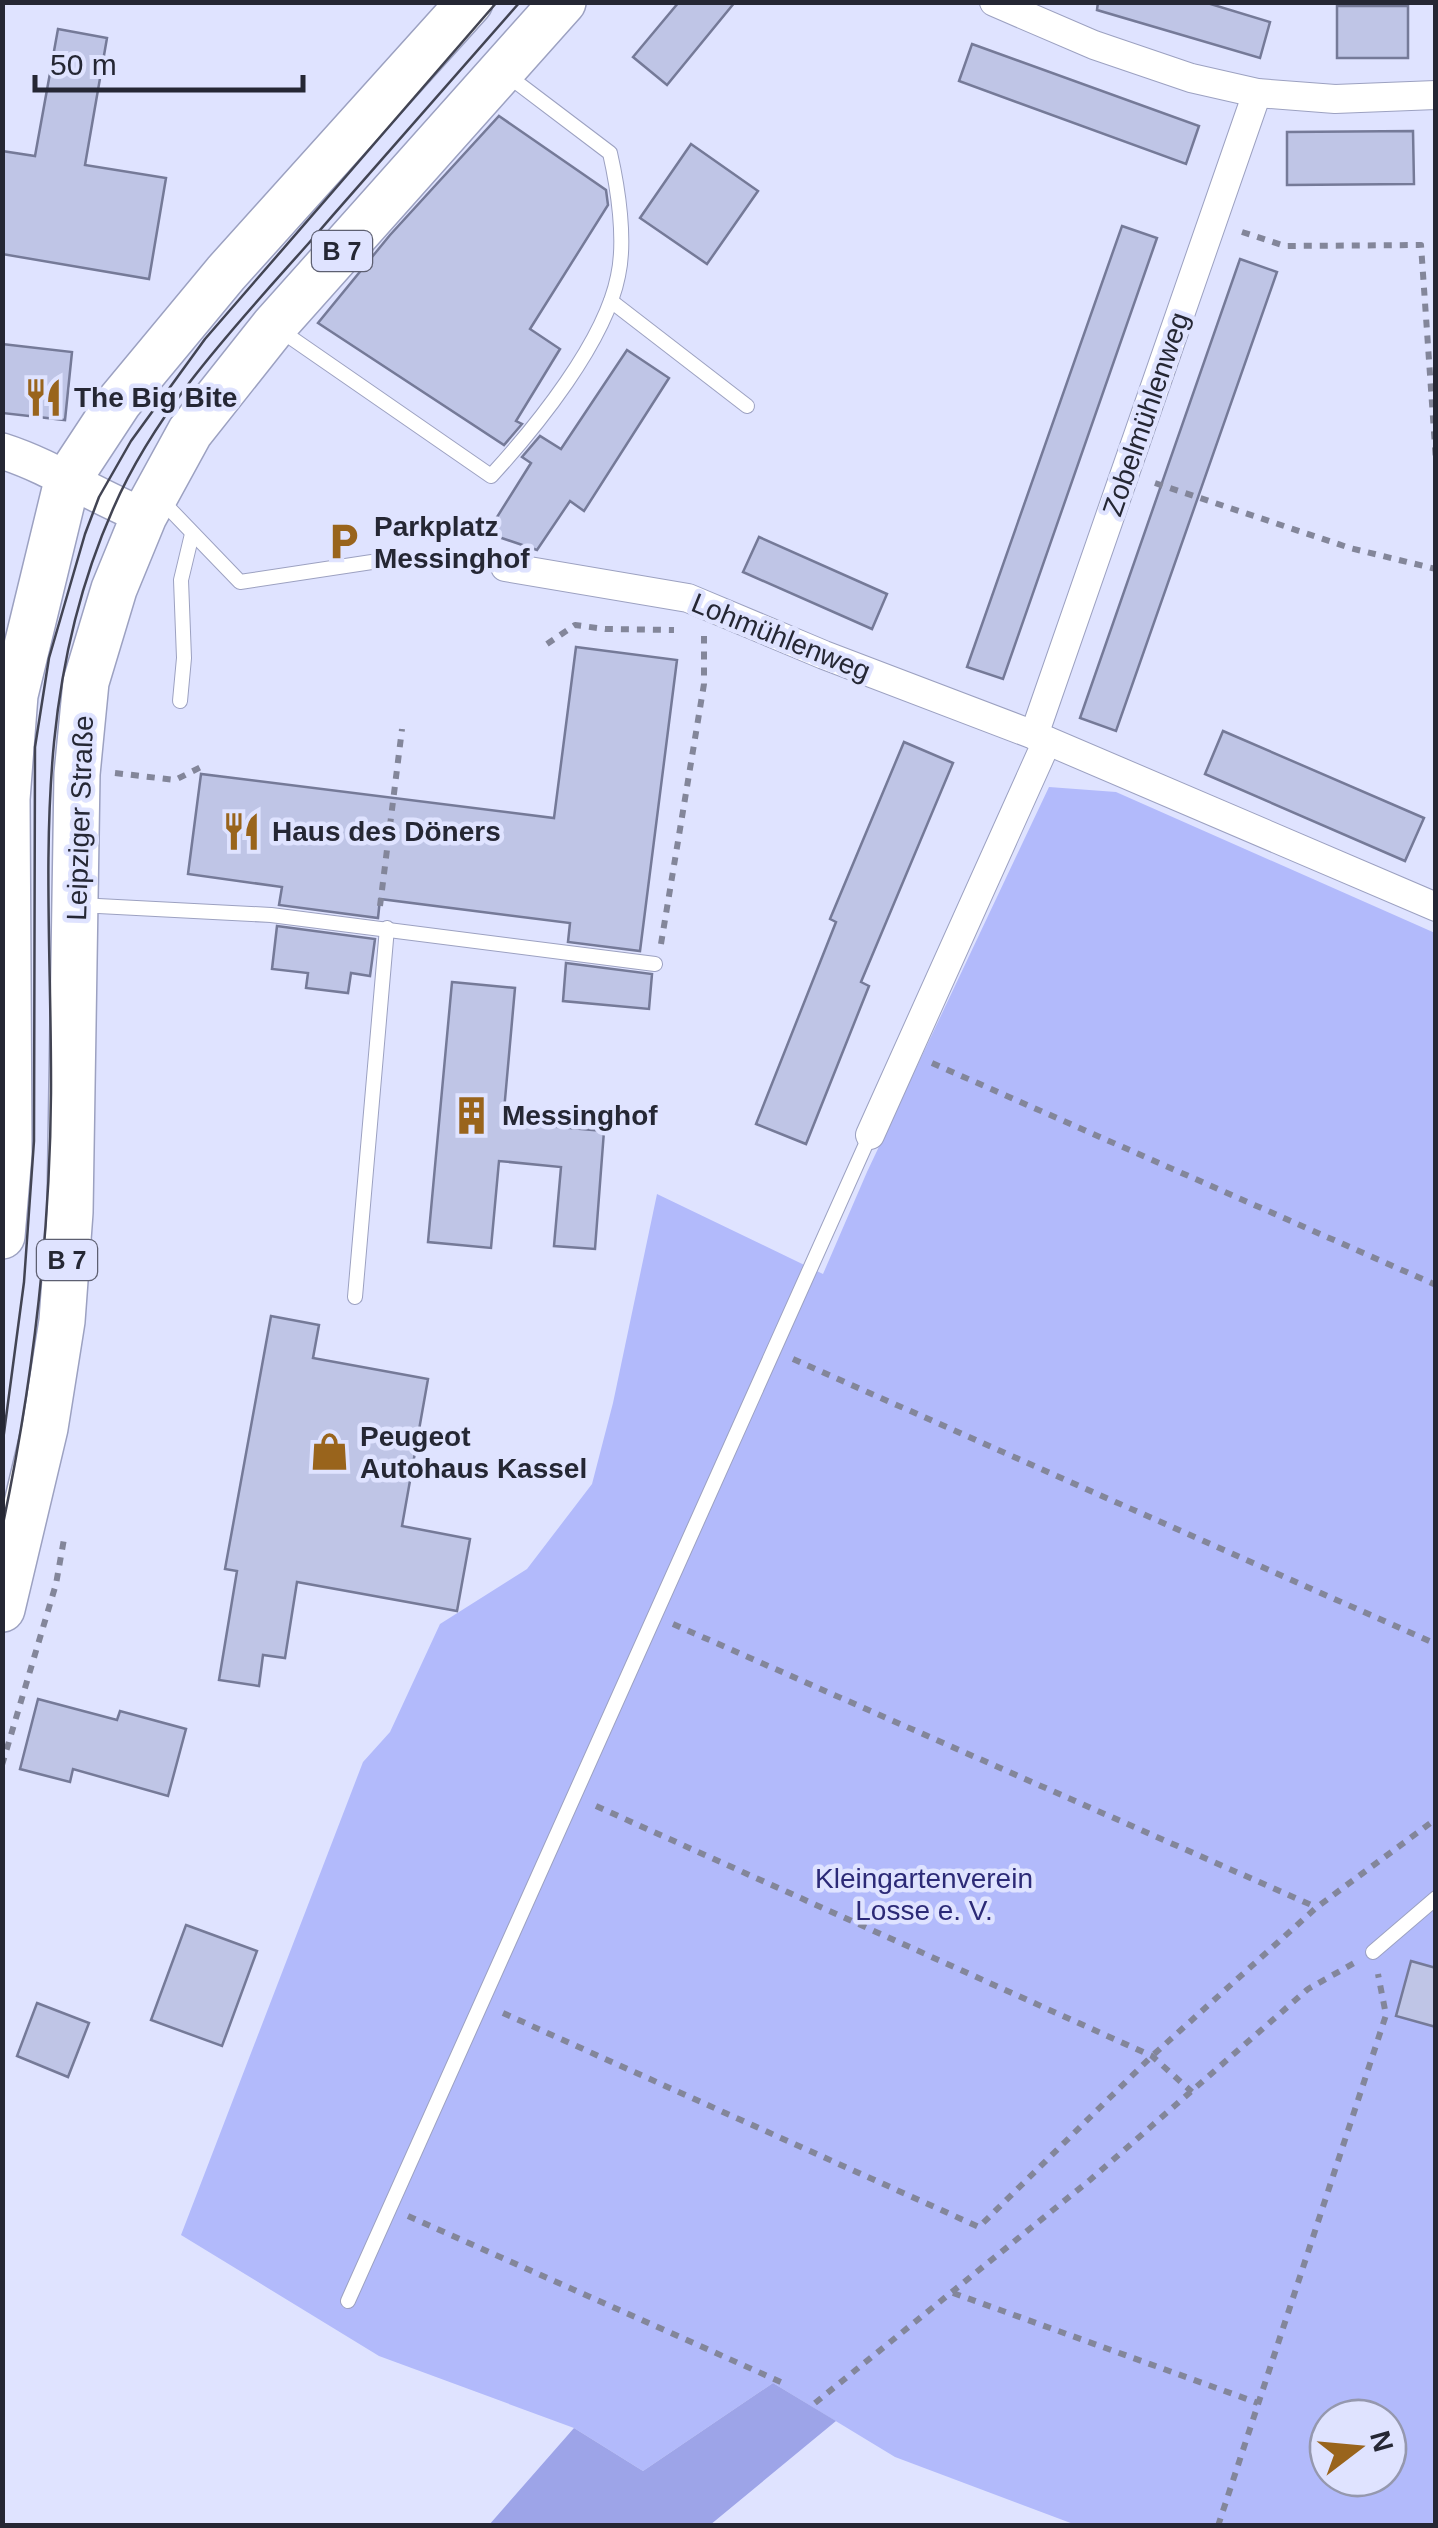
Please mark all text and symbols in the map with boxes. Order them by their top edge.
scale bar [35,30,302,92]
text: 50 m [50,48,117,81]
road number: B 7 [312,231,372,271]
street label: Zobelmühlenweg [1097,308,1195,520]
restaurant icon: The Big Bite [23,376,65,418]
place label: The Big Bite [74,382,237,413]
place label: Parkplatz Messinghof [374,511,530,574]
parking icon: Parkplatz Messinghof [323,521,365,563]
street label: Lohmühlenweg [687,587,875,687]
street label: Leipziger Straße [61,715,99,921]
restaurant icon: Haus des Döners [221,810,263,852]
place label: Haus des Döners [272,816,501,847]
building icon: Messinghof [451,1094,493,1136]
place label: Messinghof [502,1100,658,1131]
road number: B 7 [37,1240,97,1280]
place label: Peugeot Autohaus Kassel [360,1421,587,1484]
shop icon: Peugeot Autohaus Kassel [309,1431,351,1473]
park label: Kleingartenverein Losse e. V. [815,1863,1033,1926]
north arrow [1308,2398,1408,2498]
text: N [1364,2427,1399,2455]

